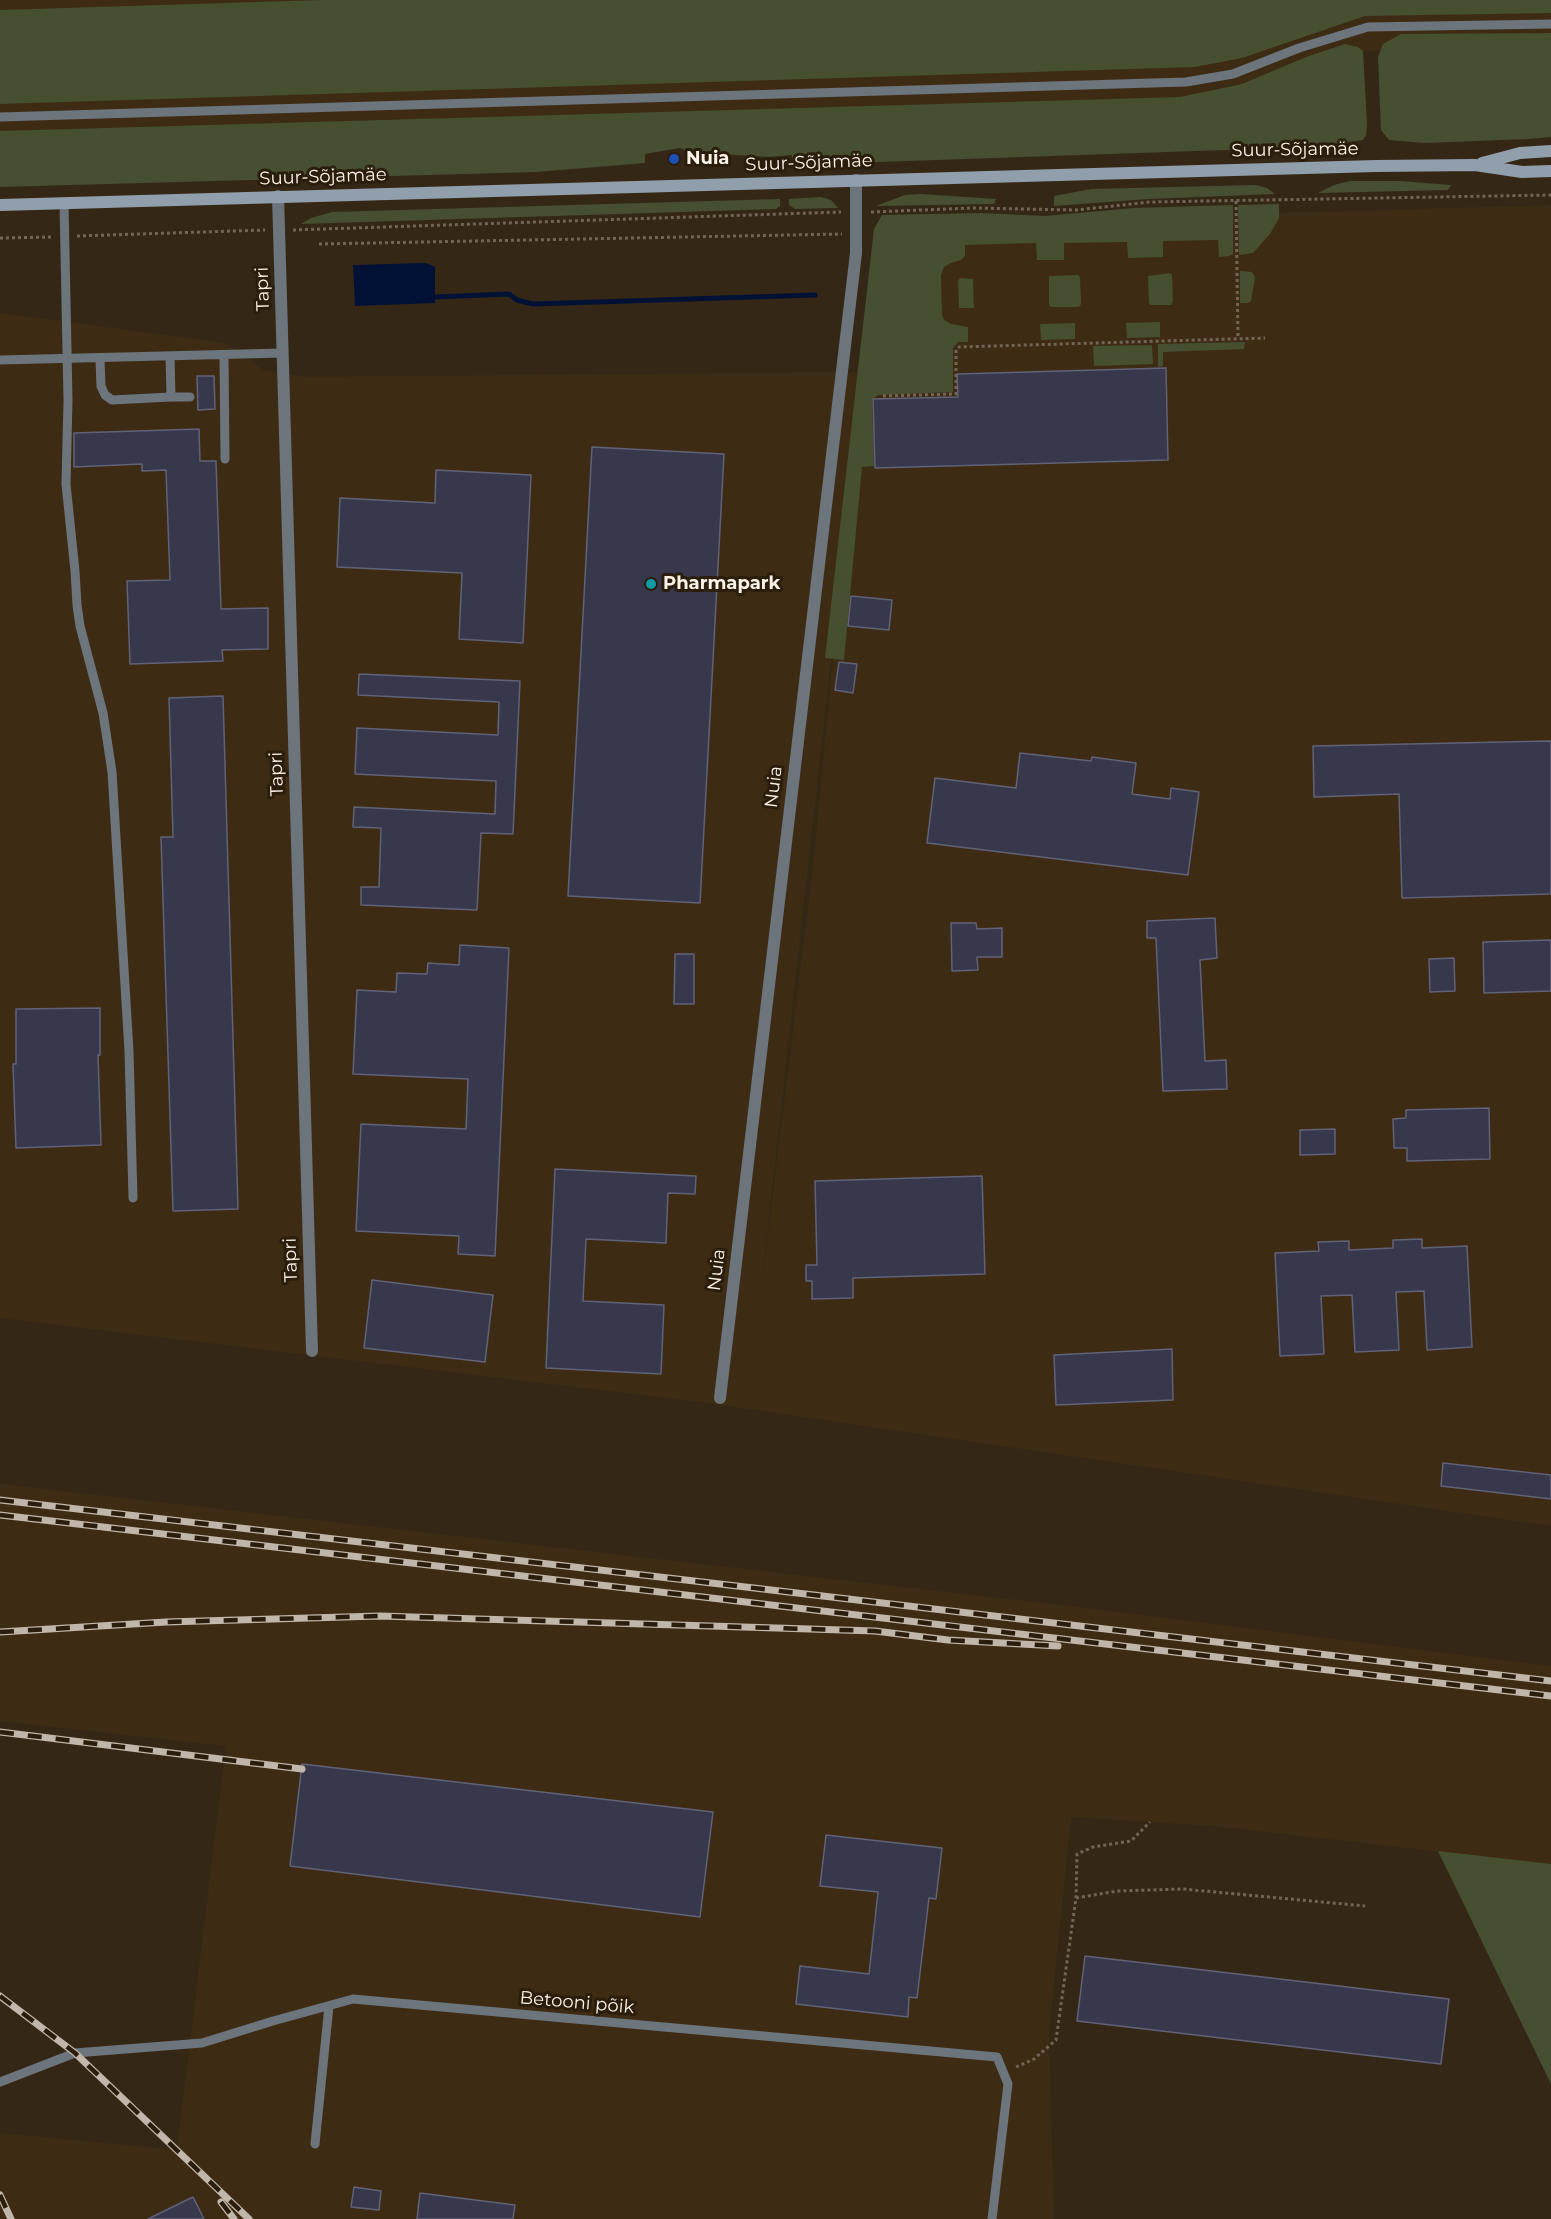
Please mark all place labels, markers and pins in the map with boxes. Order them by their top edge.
place label: Nuia [686,148,729,170]
marker: Nuia [667,152,681,166]
place label: Pharmapark [663,573,780,595]
marker: Pharmapark [644,577,658,591]

